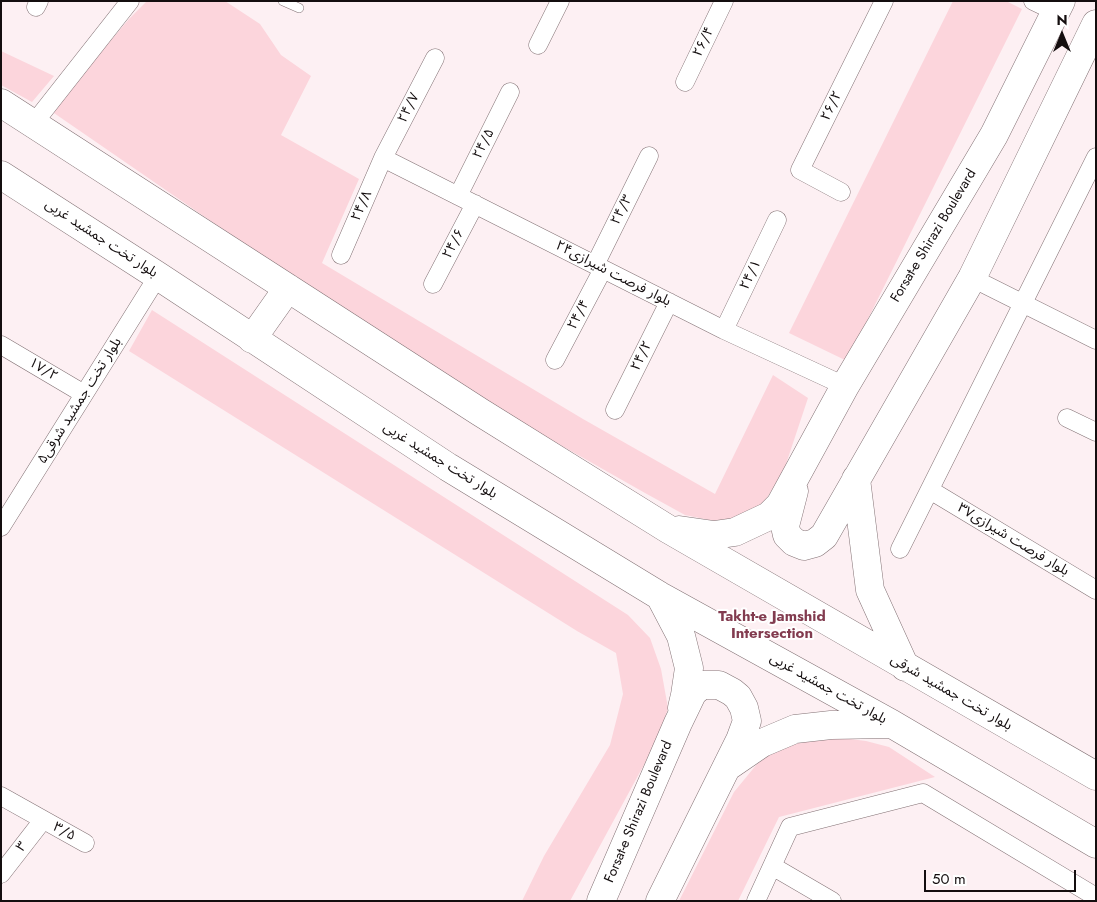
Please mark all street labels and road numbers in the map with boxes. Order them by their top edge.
street label: ۲۶/۴ [690,24,718,60]
street label: ۲۶/۲ [818,88,846,124]
street label: ۲۴/۷ [394,90,424,126]
street label: ۲۴/۵ [469,126,499,162]
street label: Forsat-e Shirazi Boulevard [888,166,980,306]
street label: ۲۴/۸ [348,188,376,224]
street label: ۲۴/۳ [607,192,637,228]
street label: بلوار تخت جمشید غربی [41,196,161,282]
street label: ۲۴/۶ [439,226,469,262]
street label: بلوار فرصت شیرازی۲۴ [552,238,674,310]
street label: ۲۴/۱ [737,257,765,293]
street label: ۲۴/۴ [564,297,594,333]
street label: بلوار تخت جمشید شرقی۵ [34,335,126,467]
street label: ۲۴/۲ [628,338,656,374]
street label: ۱۷/۲ [25,355,61,385]
street label: بلوار تخت جمشید غربی [380,419,500,503]
street label: بلوار فرصت شیرازی۳۷ [954,500,1072,580]
street label: بلوار تخت جمشید غربی [767,650,889,728]
street label: بلوار تخت جمشید شرقی [887,651,1015,735]
street label: Forsat-e Shirazi Boulevard [602,739,676,885]
street label: ۳/۵ [50,819,78,845]
street label: ۳ [13,839,31,855]

